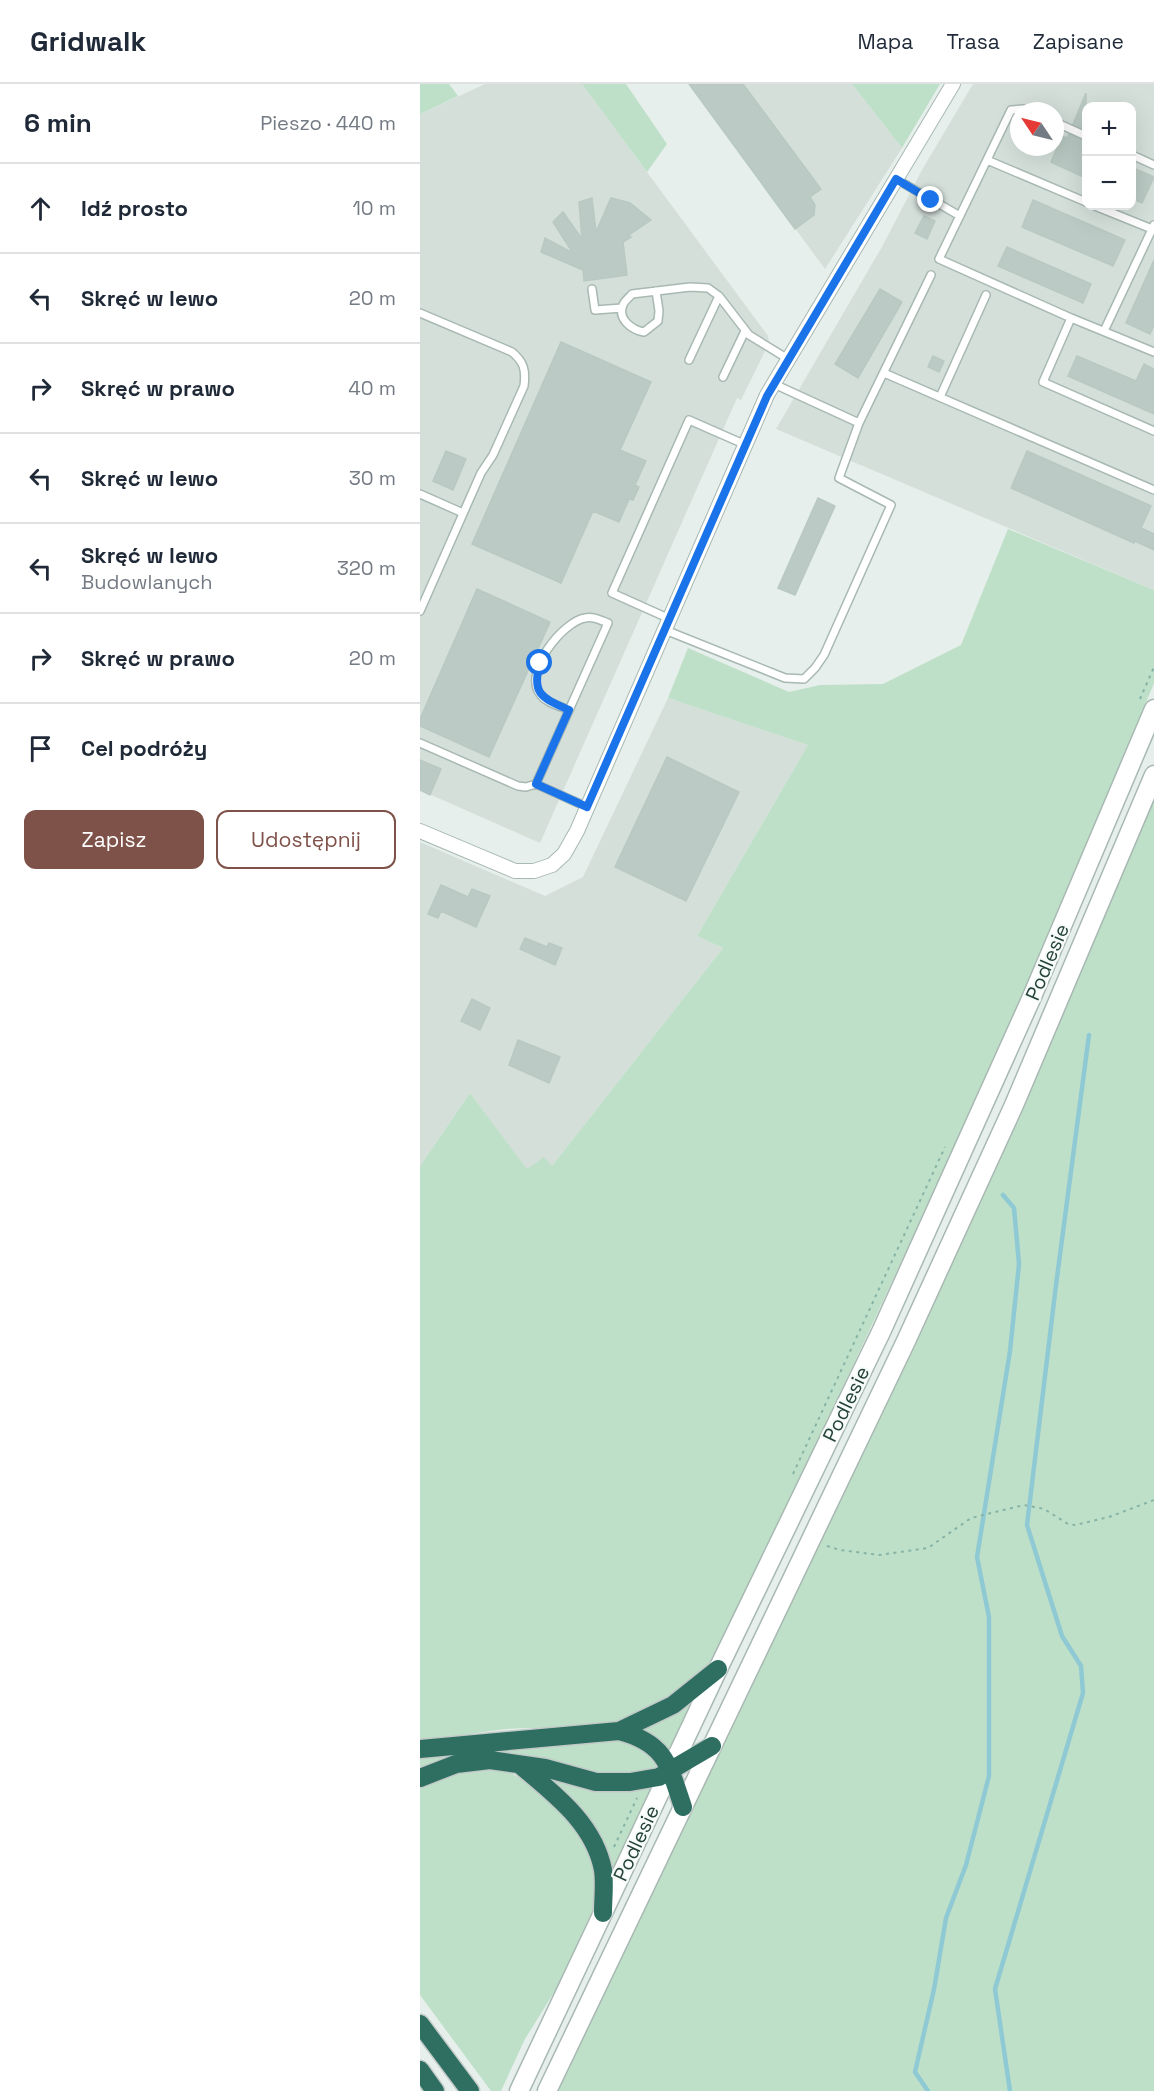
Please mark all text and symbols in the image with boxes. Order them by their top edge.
text: Gridwalk [30,23,146,59]
text: Mapa [858,28,913,55]
text: Trasa [946,28,1000,55]
text: Zapisane [1033,28,1124,55]
north arrow [1010,102,1064,156]
map controls [1082,102,1136,210]
button: + [1082,102,1136,156]
text: 6 min [24,106,92,140]
text: Pieszo · 440 m [260,110,396,136]
button: − [1082,156,1136,210]
route end [917,186,943,212]
icon: ahead [24,192,57,225]
text: Idź prosto [81,194,188,222]
text: 10 m [352,195,396,221]
icon: left [24,282,57,315]
text: Skręć w lewo [81,284,218,312]
text: 20 m [349,285,396,311]
icon: right [24,372,57,405]
text: Skręć w prawo [81,374,235,402]
text: 40 m [348,375,396,401]
icon: left [24,462,57,495]
text: Skręć w lewo [81,464,218,492]
text: 30 m [349,465,396,491]
text: Skręć w lewo [81,541,218,569]
icon: left [24,552,57,585]
text: 320 m [337,555,396,581]
text: Budowlanych [81,569,212,595]
icon: right [24,642,57,675]
text: Skręć w prawo [81,644,235,672]
text: 20 m [349,645,396,671]
route start [526,649,552,675]
icon: arrive [24,732,57,765]
text: Cel podróży [81,734,207,762]
button: Zapisz [24,810,204,869]
button: Udostępnij [216,810,396,869]
street label: Podlesie [1019,920,1075,1004]
street label: Podlesie [817,1362,875,1446]
street label: Podlesie [607,1801,665,1885]

